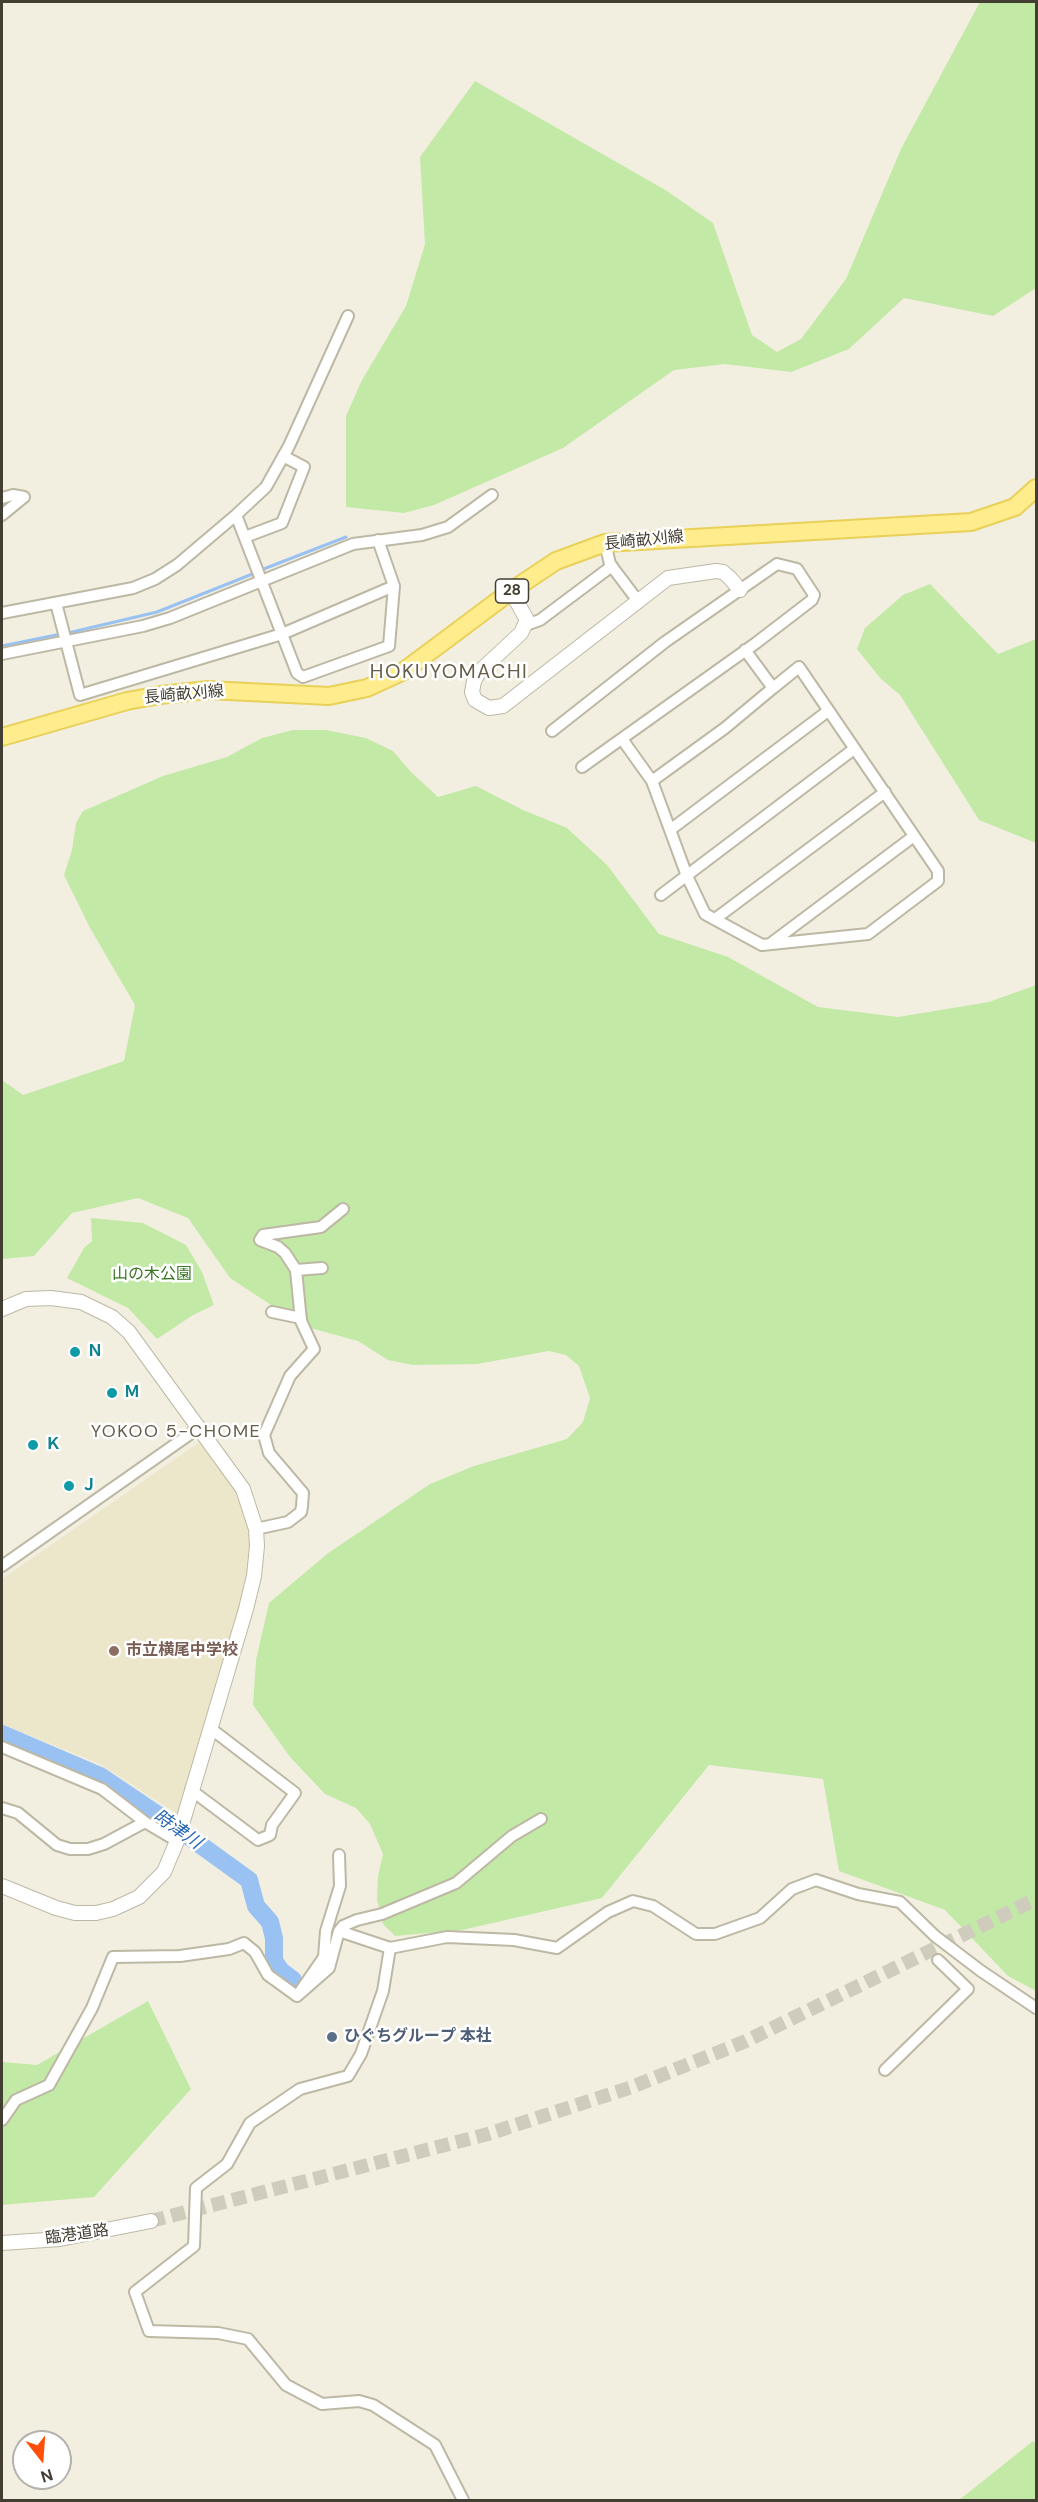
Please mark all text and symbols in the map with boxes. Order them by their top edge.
street label: 長崎畝刈線 [603,527,685,555]
road number: 28 [496,579,528,603]
district label: HOKUYOMACHI [370,661,528,685]
street label: 長崎畝刈線 [143,682,225,708]
park label: 山の木公園 [112,1265,192,1285]
place label: Ｎ [87,1342,103,1362]
marker: Ｎ [68,1345,82,1359]
place label: Ｍ [124,1383,140,1403]
marker: Ｍ [105,1386,119,1400]
district label: YOKOO 5-CHOME [91,1421,261,1443]
place label: Ｋ [45,1435,61,1455]
marker: Ｋ [26,1438,40,1452]
place label: Ｊ [81,1476,97,1496]
marker: Ｊ [62,1479,76,1493]
place label: 市立横尾中学校 [126,1641,238,1661]
marker: 市立横尾中学校 [107,1644,121,1658]
water label: 時津川 [149,1806,205,1854]
place label: ひぐちグループ 本社 [344,2027,492,2047]
marker: ひぐちグループ 本社 [325,2030,339,2044]
street label: 臨港道路 [44,2221,110,2249]
north arrow [12,2430,72,2490]
text: N [38,2464,55,2488]

